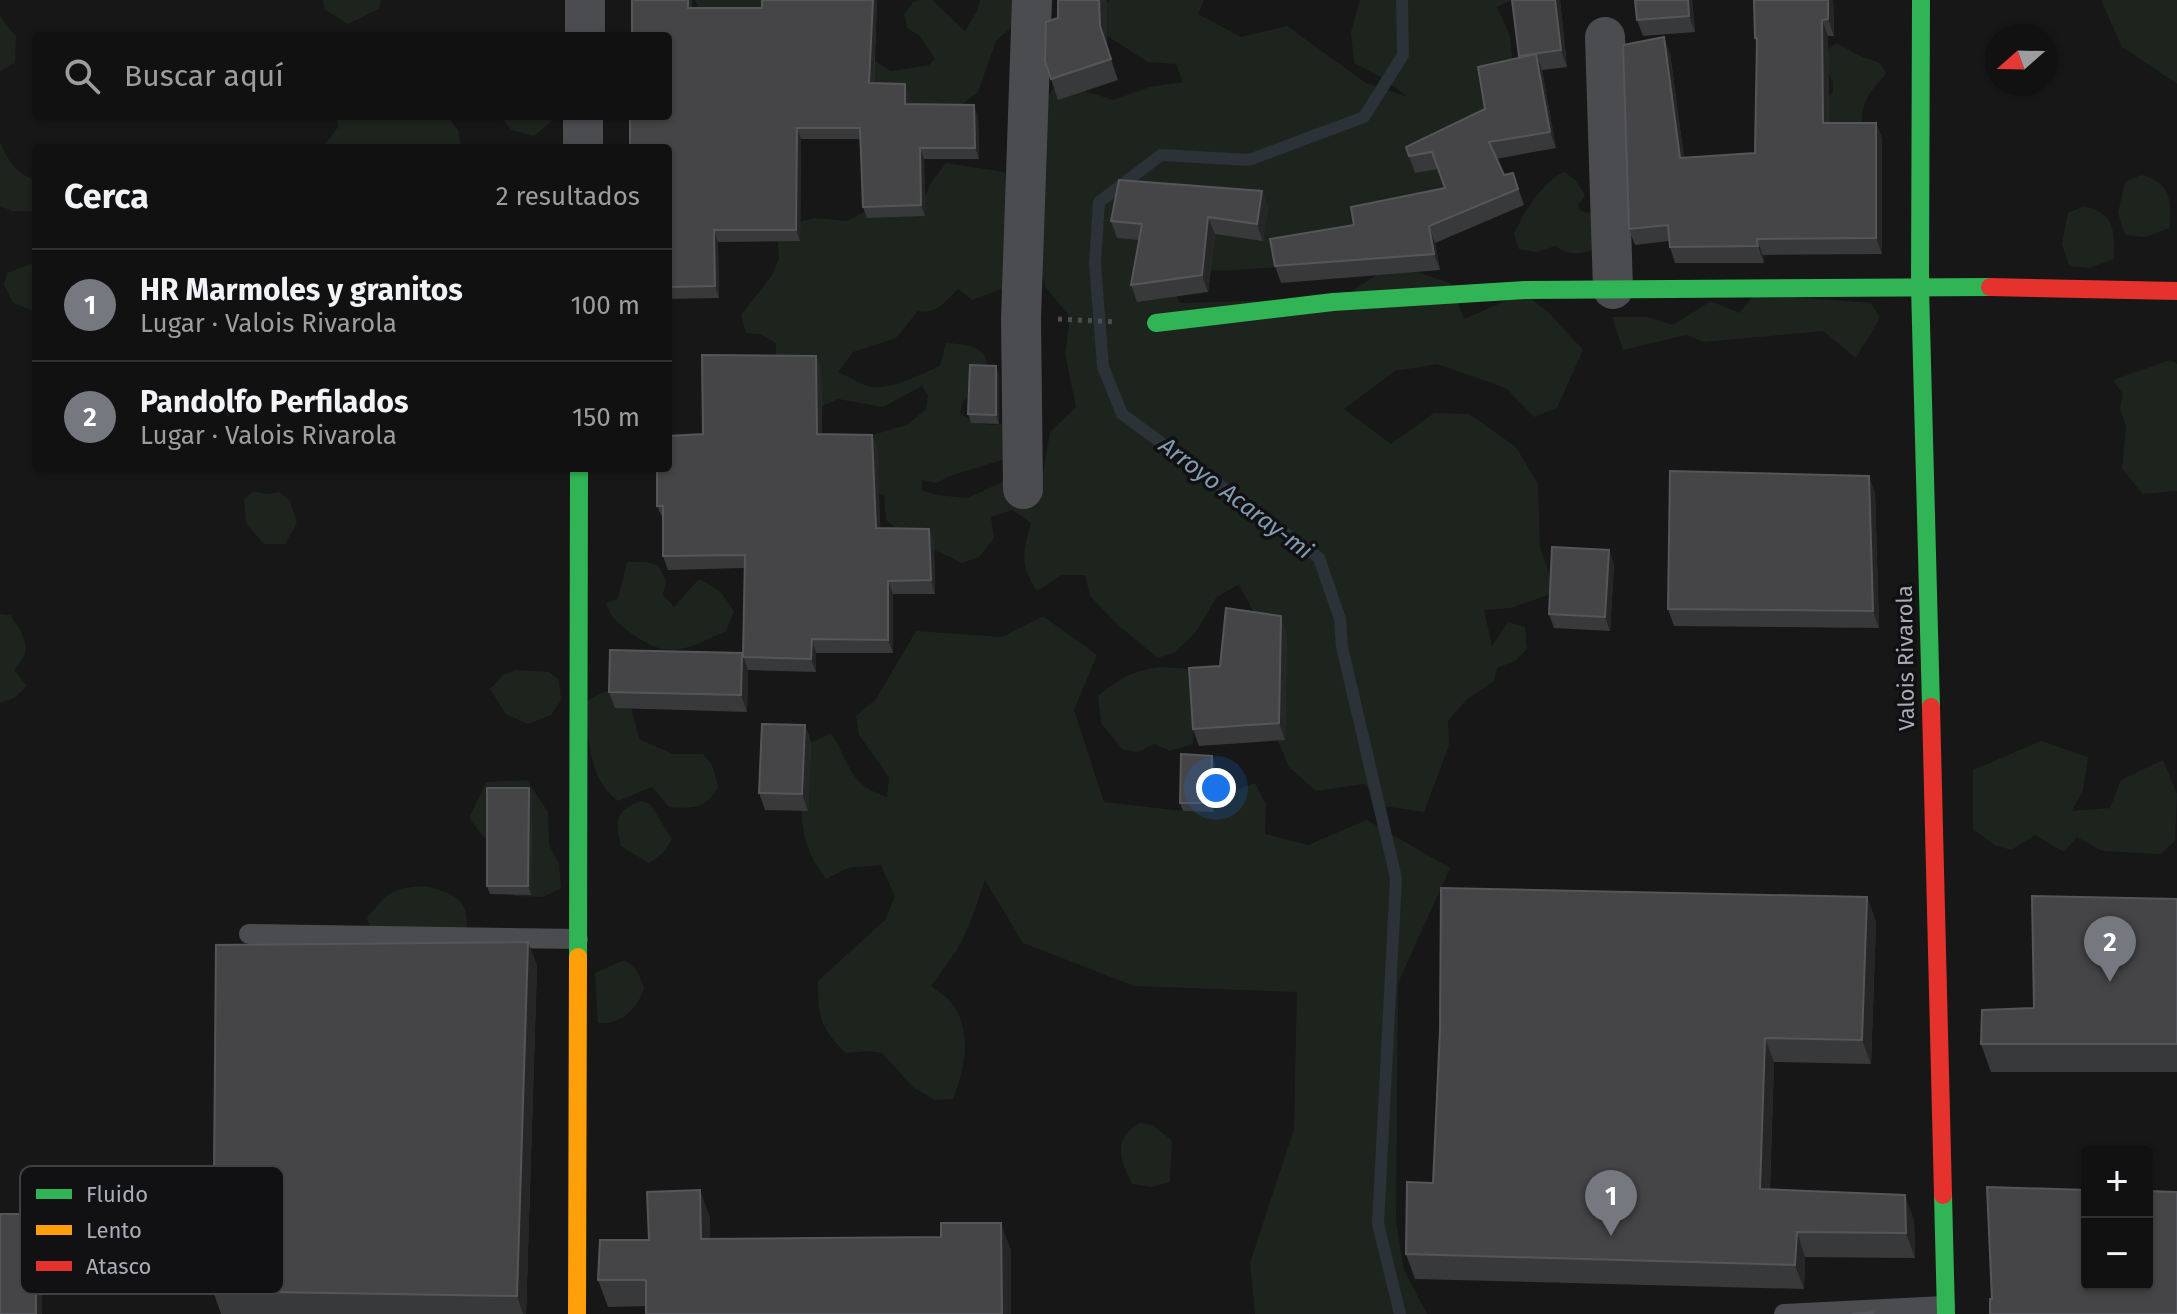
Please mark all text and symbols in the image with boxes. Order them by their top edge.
north arrow [1985,24,2057,96]
search box [32,32,672,120]
icon: search [60,54,104,98]
text: Buscar aquí [124,58,284,94]
text: Cerca [64,176,149,217]
text: 2 resultados [496,181,640,212]
text: HR Marmoles y granitos [140,272,463,308]
text: 1 [84,290,96,321]
text: 100 m [571,290,640,321]
text: Lugar · Valois Rivarola [140,308,397,339]
text: Pandolfo Perfilados [140,384,409,420]
text: 2 [83,402,97,433]
text: 150 m [572,402,640,433]
text: Lugar · Valois Rivarola [140,420,397,451]
water label: Arroyo Acaray-mi [1153,431,1318,565]
street label: Valois Rivarola [1891,585,1920,731]
your location [1196,768,1236,808]
pin: 2 [2084,916,2136,982]
map controls [2081,1146,2153,1290]
button: + [2081,1146,2153,1218]
legend [20,1166,284,1294]
pin: 1 [1585,1170,1637,1236]
text: Fluido [86,1181,148,1208]
text: Lento [86,1217,142,1244]
button: − [2081,1218,2153,1290]
text: Atasco [86,1253,151,1280]

